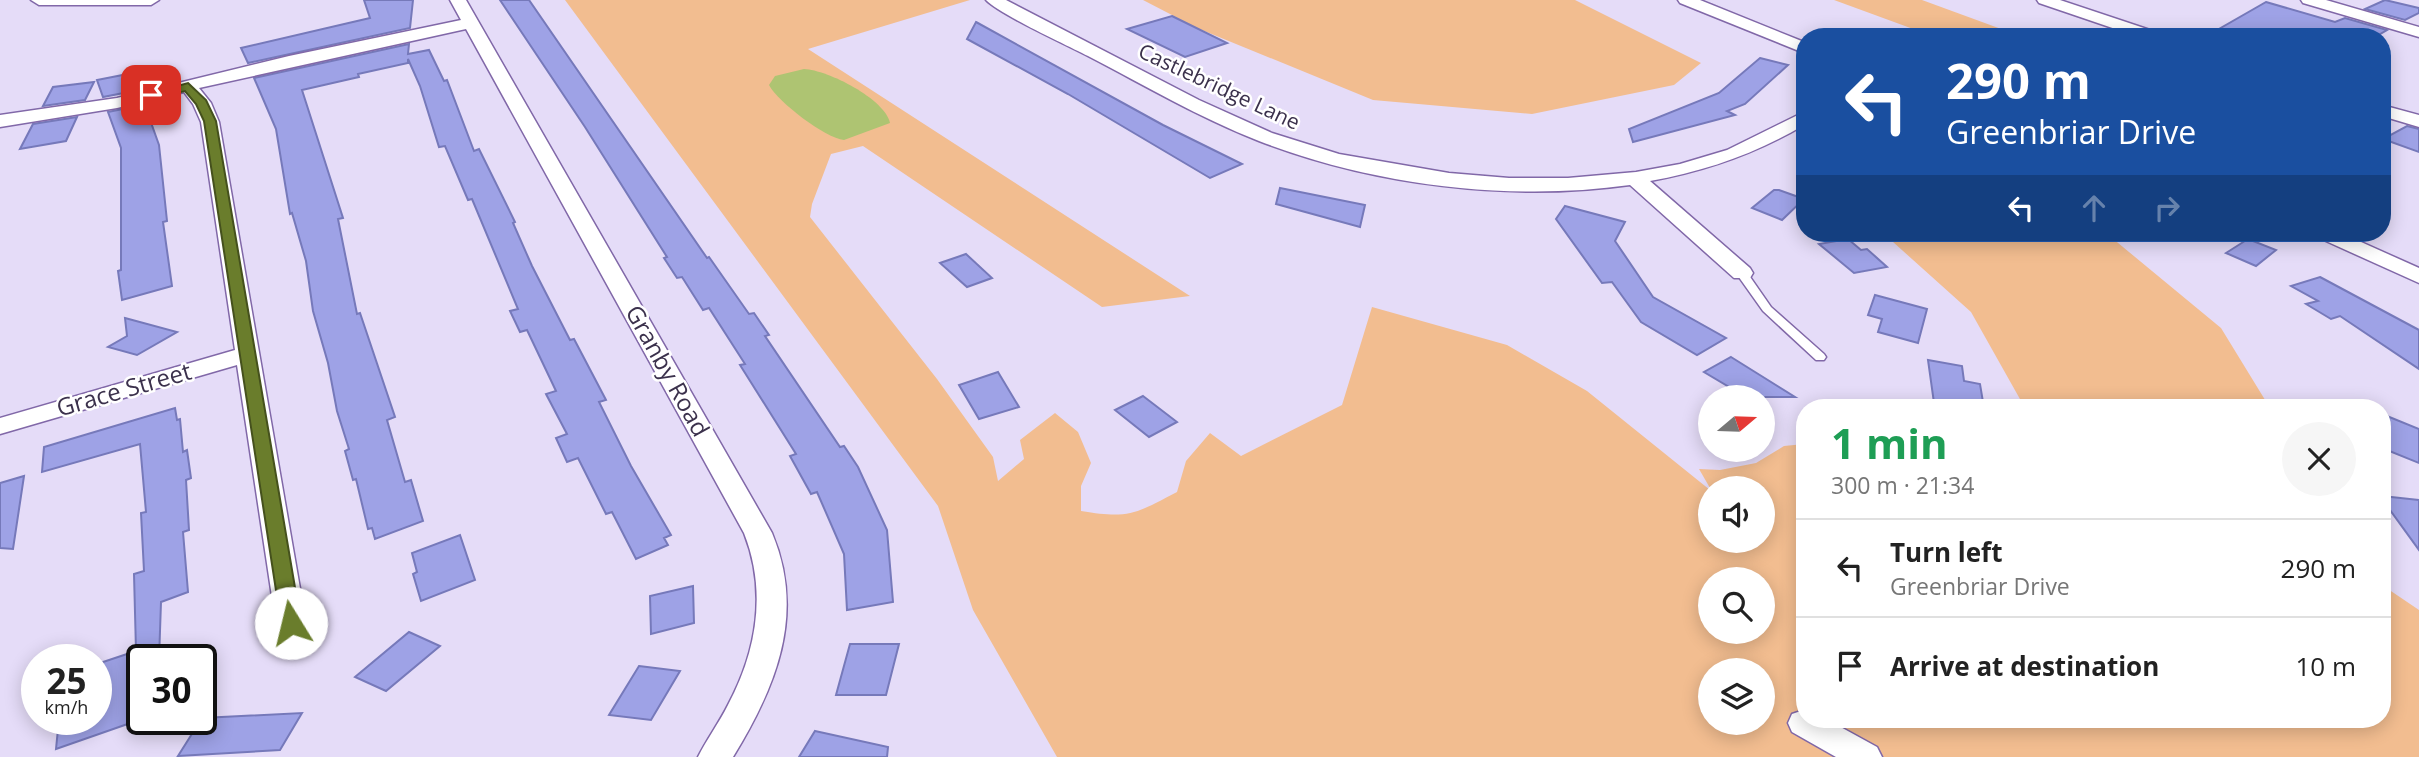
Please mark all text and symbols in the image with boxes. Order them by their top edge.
street label: Castlebridge Lane [1134,36,1305,136]
text: 290 m [1946,47,2091,113]
icon: left [1831,56,1922,147]
pin [121,65,181,125]
icon: arrive [132,76,170,114]
text: Greenbriar Drive [1946,110,2196,153]
icon: left [2002,189,2040,227]
icon: ahead [2075,189,2113,227]
icon: right [2148,189,2186,227]
street label: Granby Road [619,299,718,442]
street label: Grace Street [52,354,195,424]
north arrow [1698,385,1774,462]
map controls [1698,385,1775,735]
text: 1 min [1831,414,1948,471]
button: close [2282,422,2356,496]
text: 300 m · 21:34 [1831,469,1974,501]
button: sound [1698,476,1775,553]
text: Turn left [1890,534,2002,570]
icon: left [1831,549,1869,587]
text: 290 m [2281,550,2356,586]
button: search [1698,567,1775,644]
text: Greenbriar Drive [1890,570,2070,602]
position arrow [254,586,328,660]
speed limit sign: 30 [126,644,217,735]
icon: arrive [1831,647,1869,685]
text: Arrive at destination [1890,648,2159,684]
text: 10 m [2295,648,2356,684]
text: 25 [46,657,87,704]
button: layers [1698,658,1775,735]
text: km/h [45,695,88,719]

